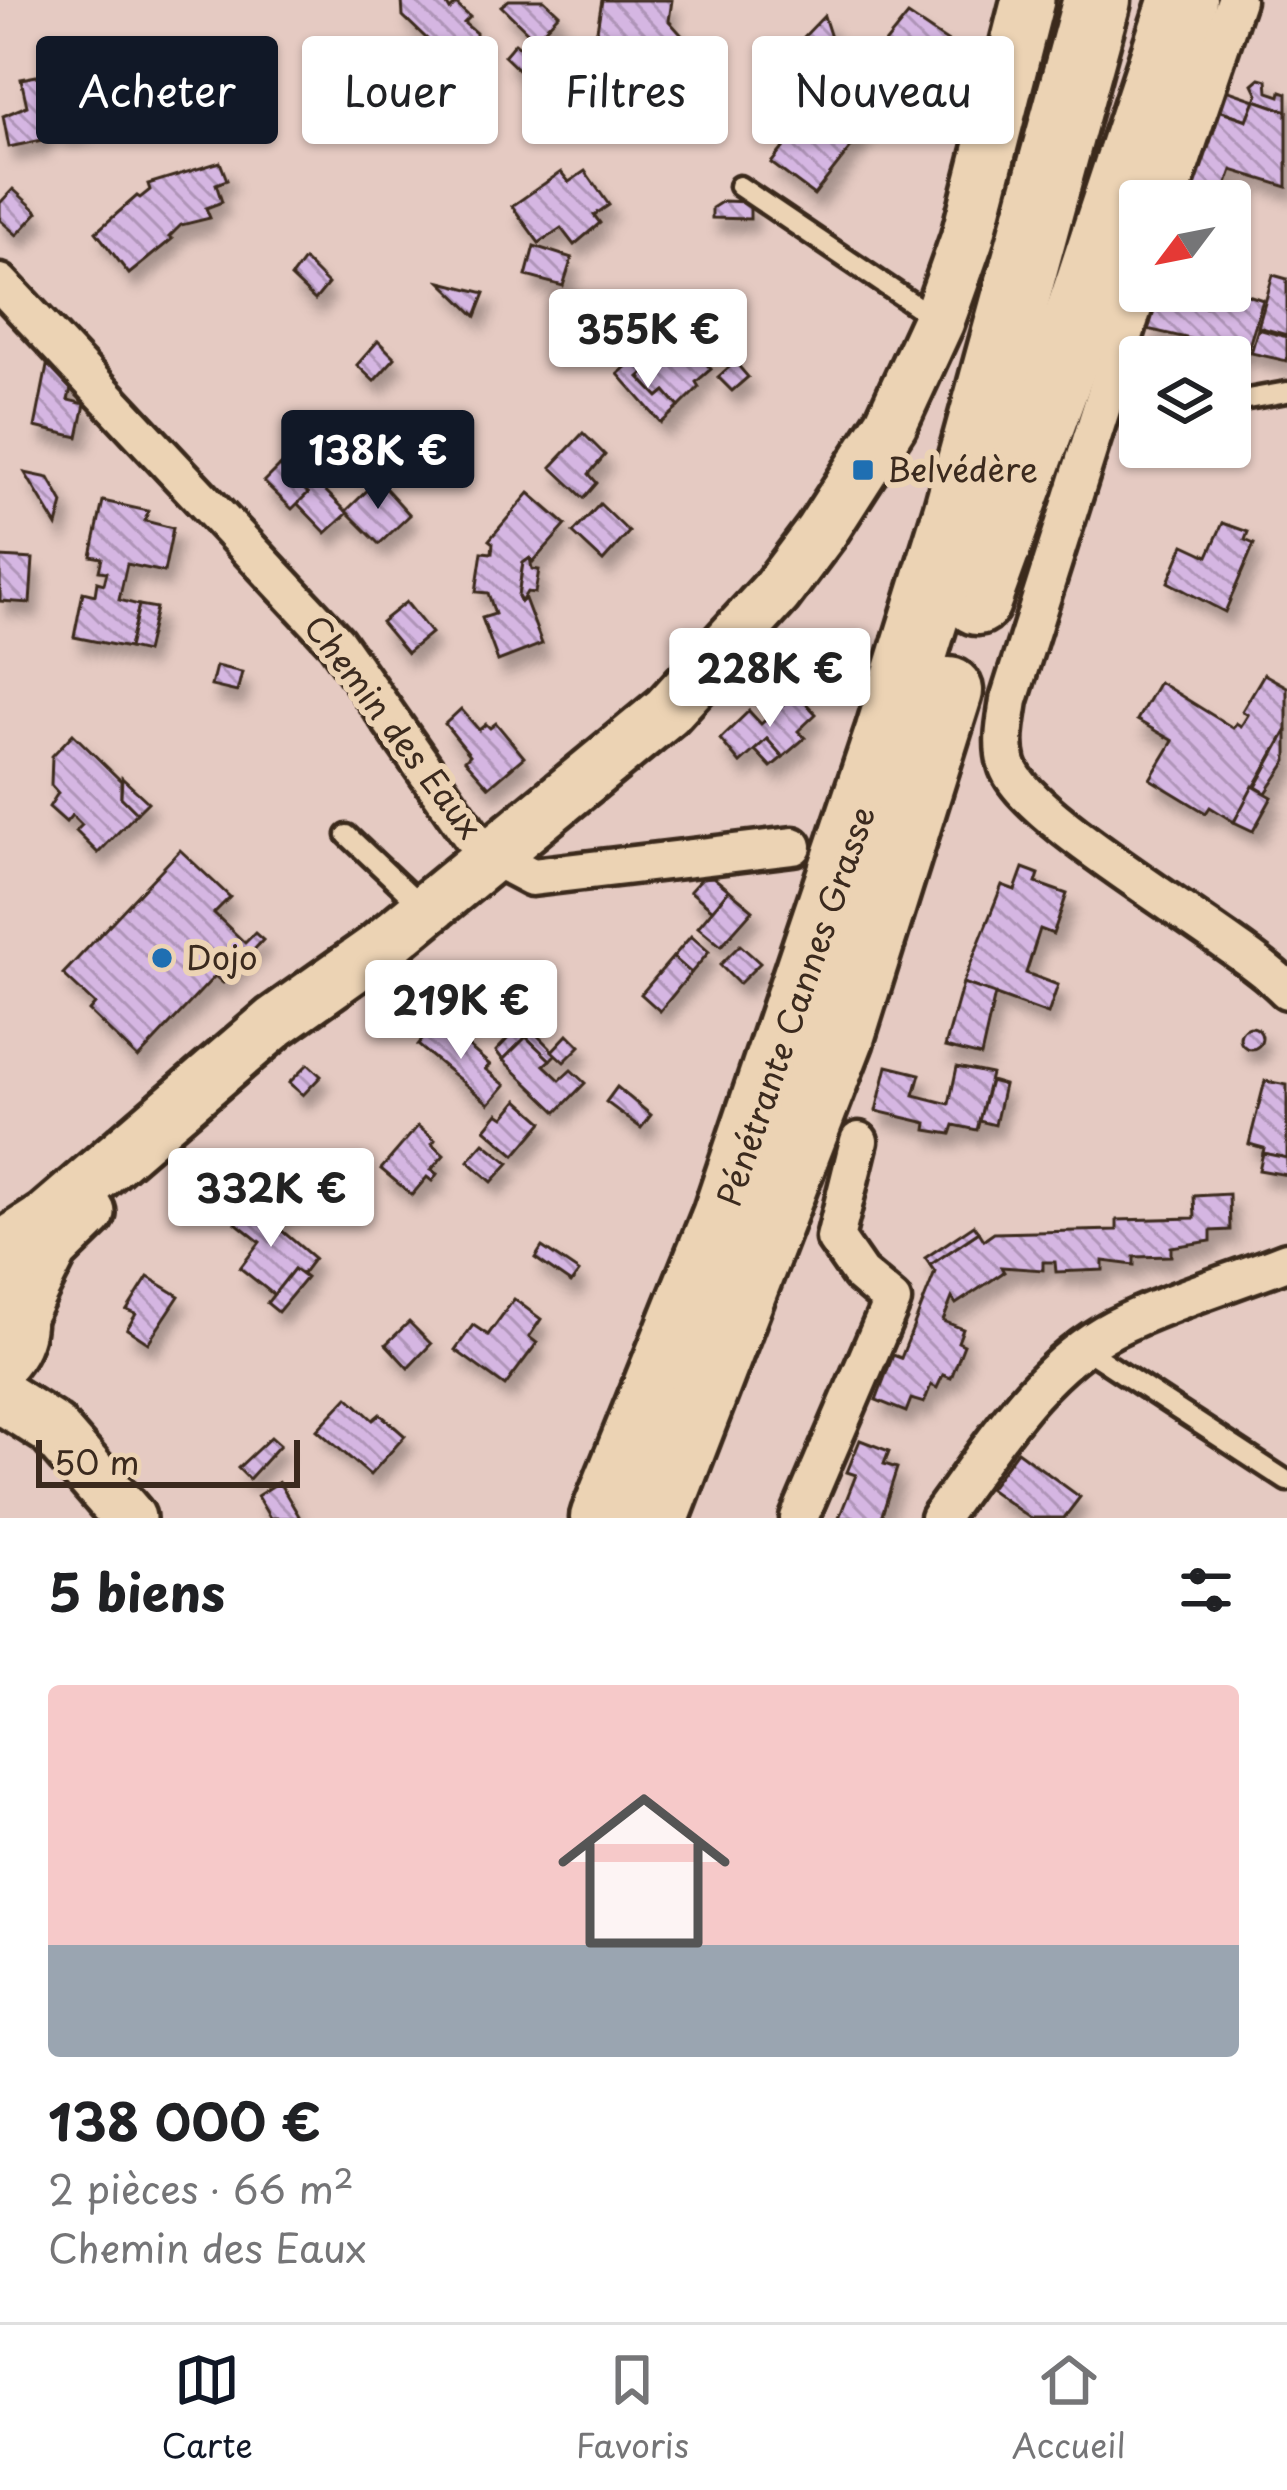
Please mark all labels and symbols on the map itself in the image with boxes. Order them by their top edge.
north arrow [1119,180,1251,312]
pin: 355K € [550,289,746,391]
pin: 138K € [280,410,476,512]
place label: Belvédère [887,443,1038,493]
marker: Belvédère [850,457,876,483]
street label: Chemin des Eaux [294,603,496,848]
pin: 228K € [672,628,868,730]
street label: Pénétrante Cannes Grasse [702,798,886,1212]
place label: Dojo [186,931,258,981]
marker: Dojo [149,945,175,971]
pin: 219K € [363,960,559,1062]
pin: 332K € [173,1148,369,1250]
scale bar [36,1434,300,1487]

